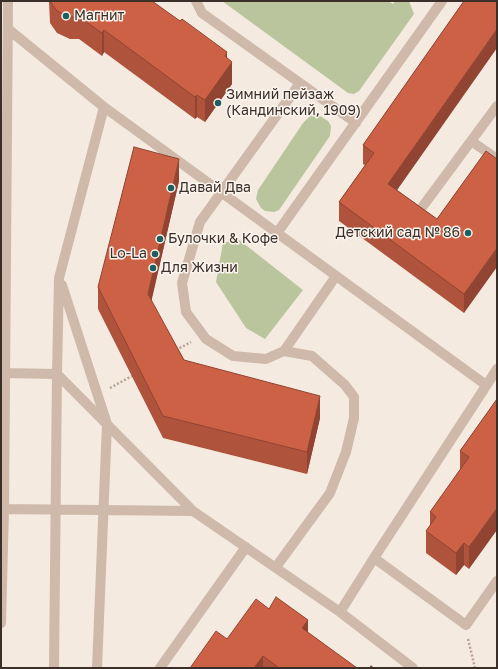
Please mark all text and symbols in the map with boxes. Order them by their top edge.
place label: Магнит [74,8,124,24]
marker: Магнит [61,11,71,21]
place label: Зимний пейзаж (Кандинский, 1909) [226,87,361,120]
marker: Зимний пейзаж (Кандинский, 1909) [213,98,223,108]
place label: Давай Два [179,180,251,196]
marker: Давай Два [166,183,176,193]
place label: Детский сад № 86 [336,225,460,241]
marker: Детский сад № 86 [463,228,473,238]
place label: Булочки & Кофе [168,231,278,247]
marker: Булочки & Кофе [155,234,165,244]
place label: Lo-La [109,246,147,262]
marker: Lo-La [150,249,160,259]
place label: Для Жизни [161,260,238,276]
marker: Для Жизни [148,263,158,273]

